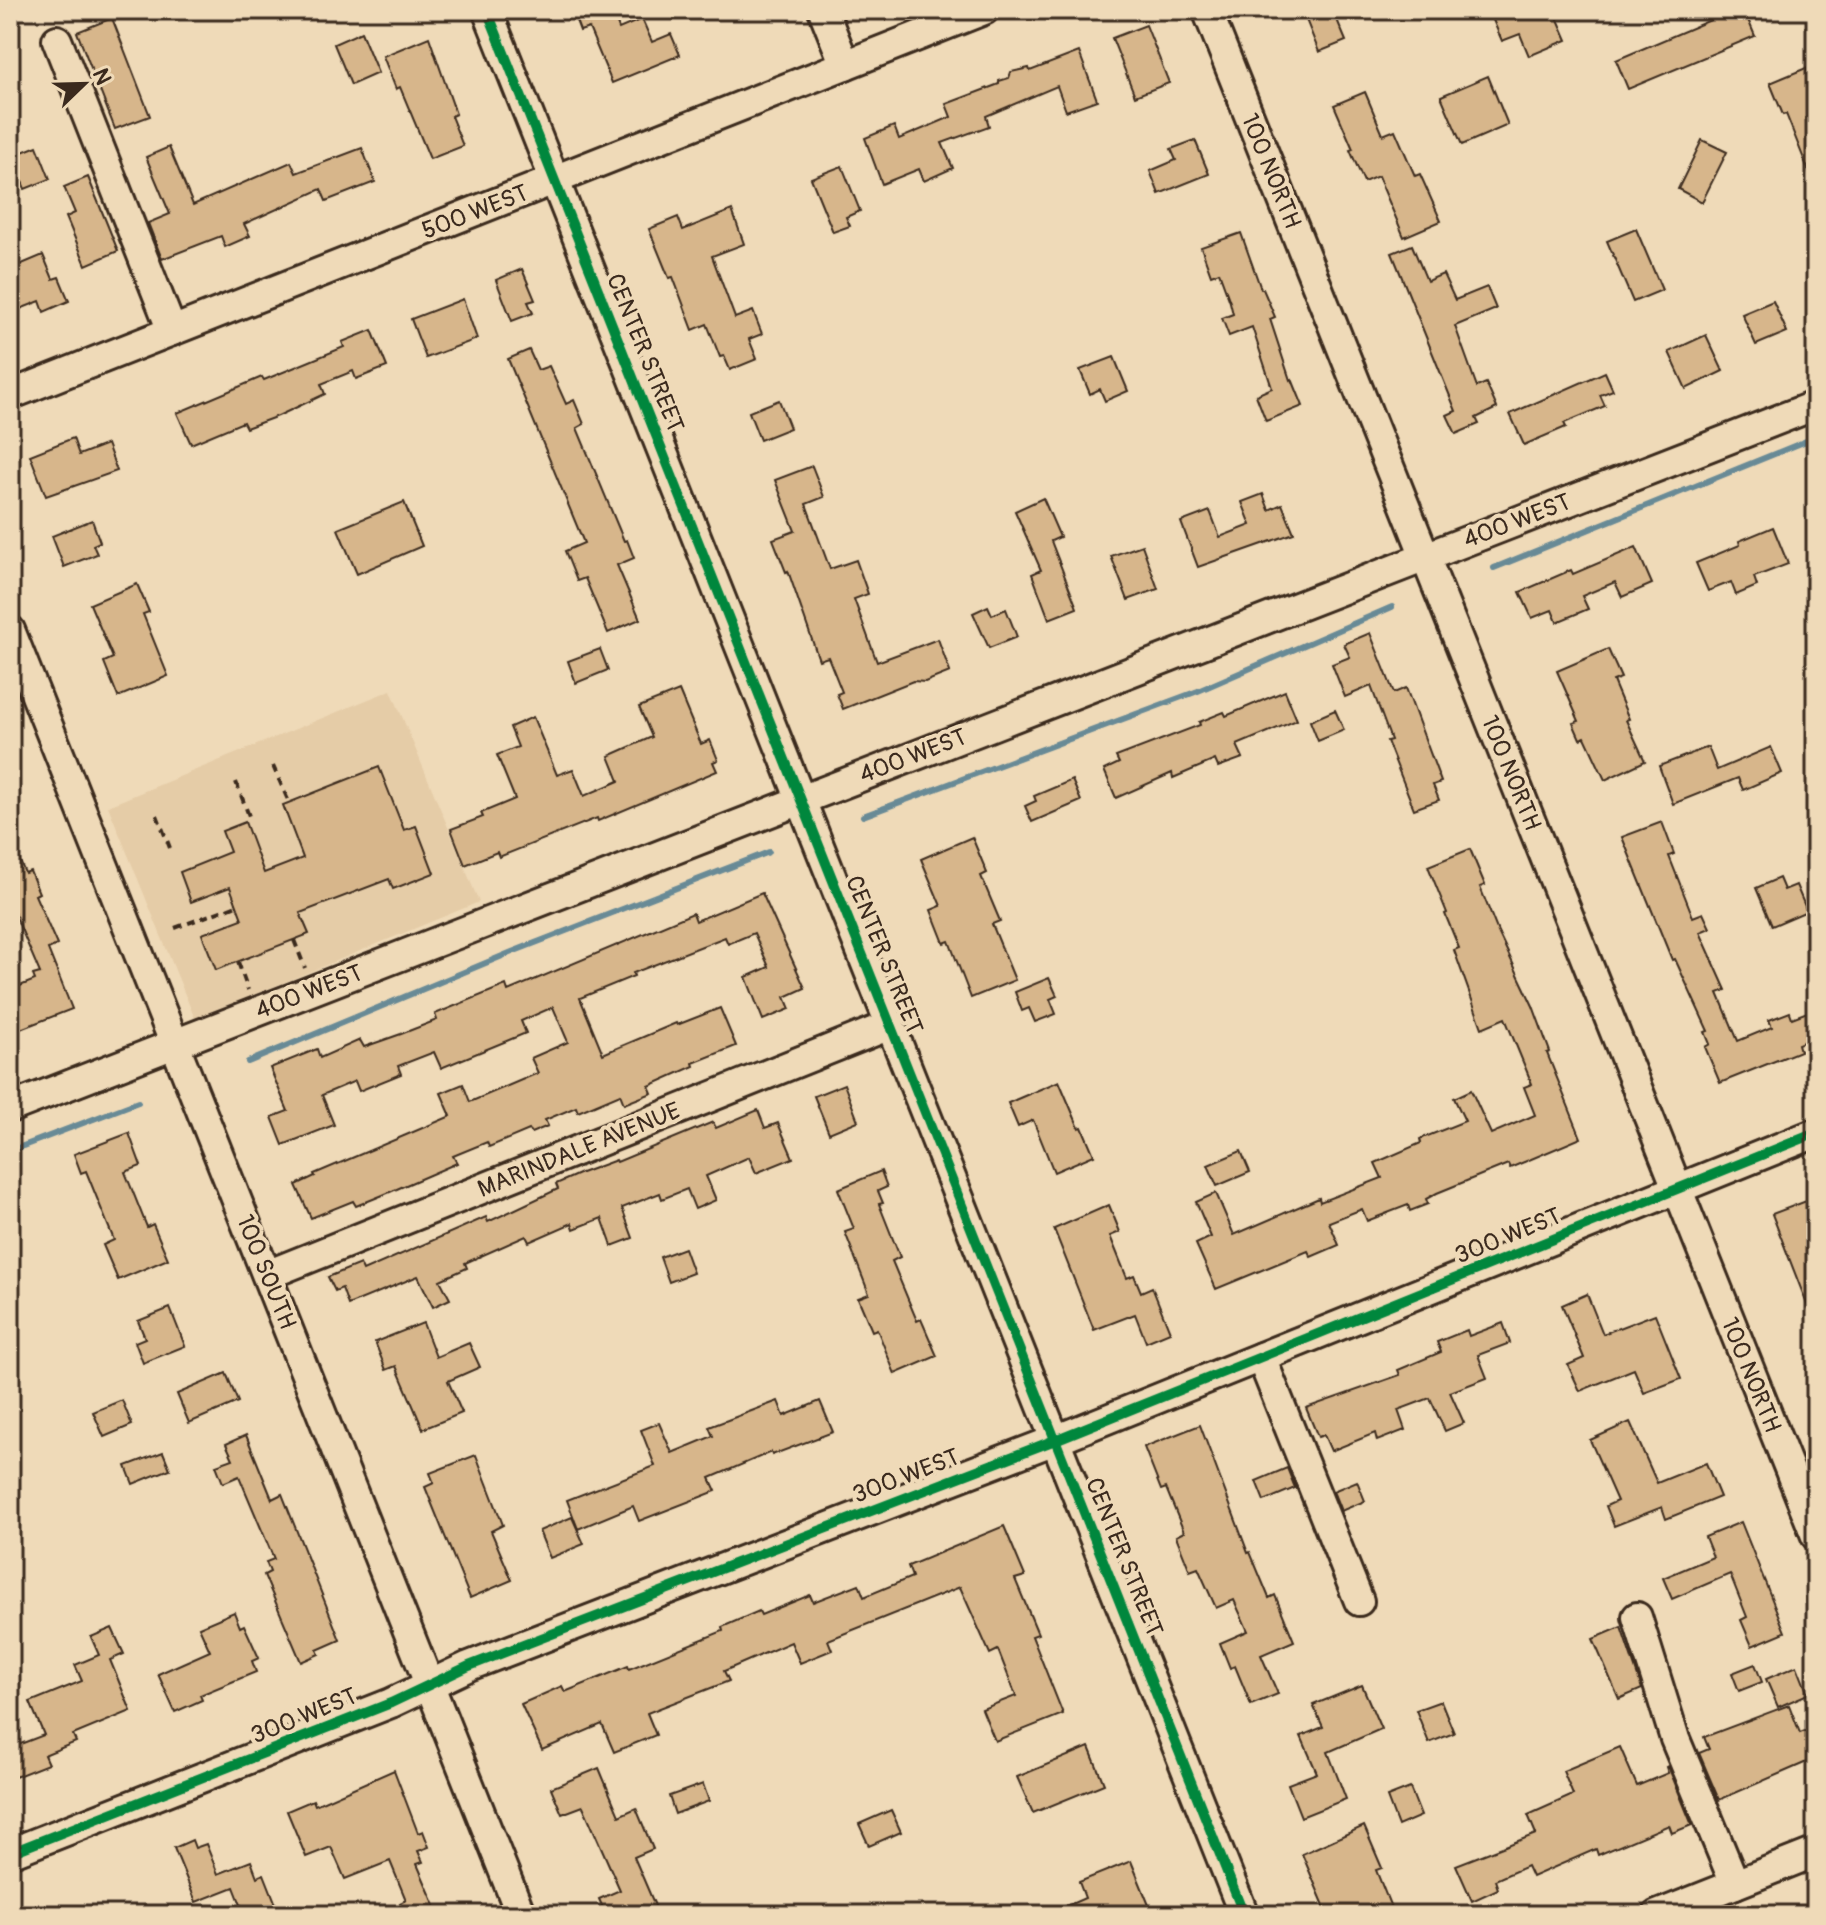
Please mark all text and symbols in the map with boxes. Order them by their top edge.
north arrow [44,44,124,124]
text: N [86,64,117,89]
street label: 100 NORTH [1235,109,1307,233]
street label: 500 WEST [418,179,532,245]
street label: CENTER STREET [600,270,690,436]
street label: 400 WEST [1459,487,1575,555]
street label: 100 NORTH [1475,711,1547,835]
street label: 400 WEST [855,722,971,790]
street label: CENTER STREET [839,872,929,1038]
street label: 400 WEST [251,958,367,1026]
street label: MARINDALE AVENUE [473,1096,685,1204]
street label: 300 WEST [1451,1202,1565,1270]
street label: 100 SOUTH [230,1210,302,1334]
street label: 100 NORTH [1715,1313,1787,1437]
street label: 300 WEST [849,1442,963,1510]
street label: CENTER STREET [1079,1474,1169,1640]
street label: 300 WEST [247,1682,361,1750]

